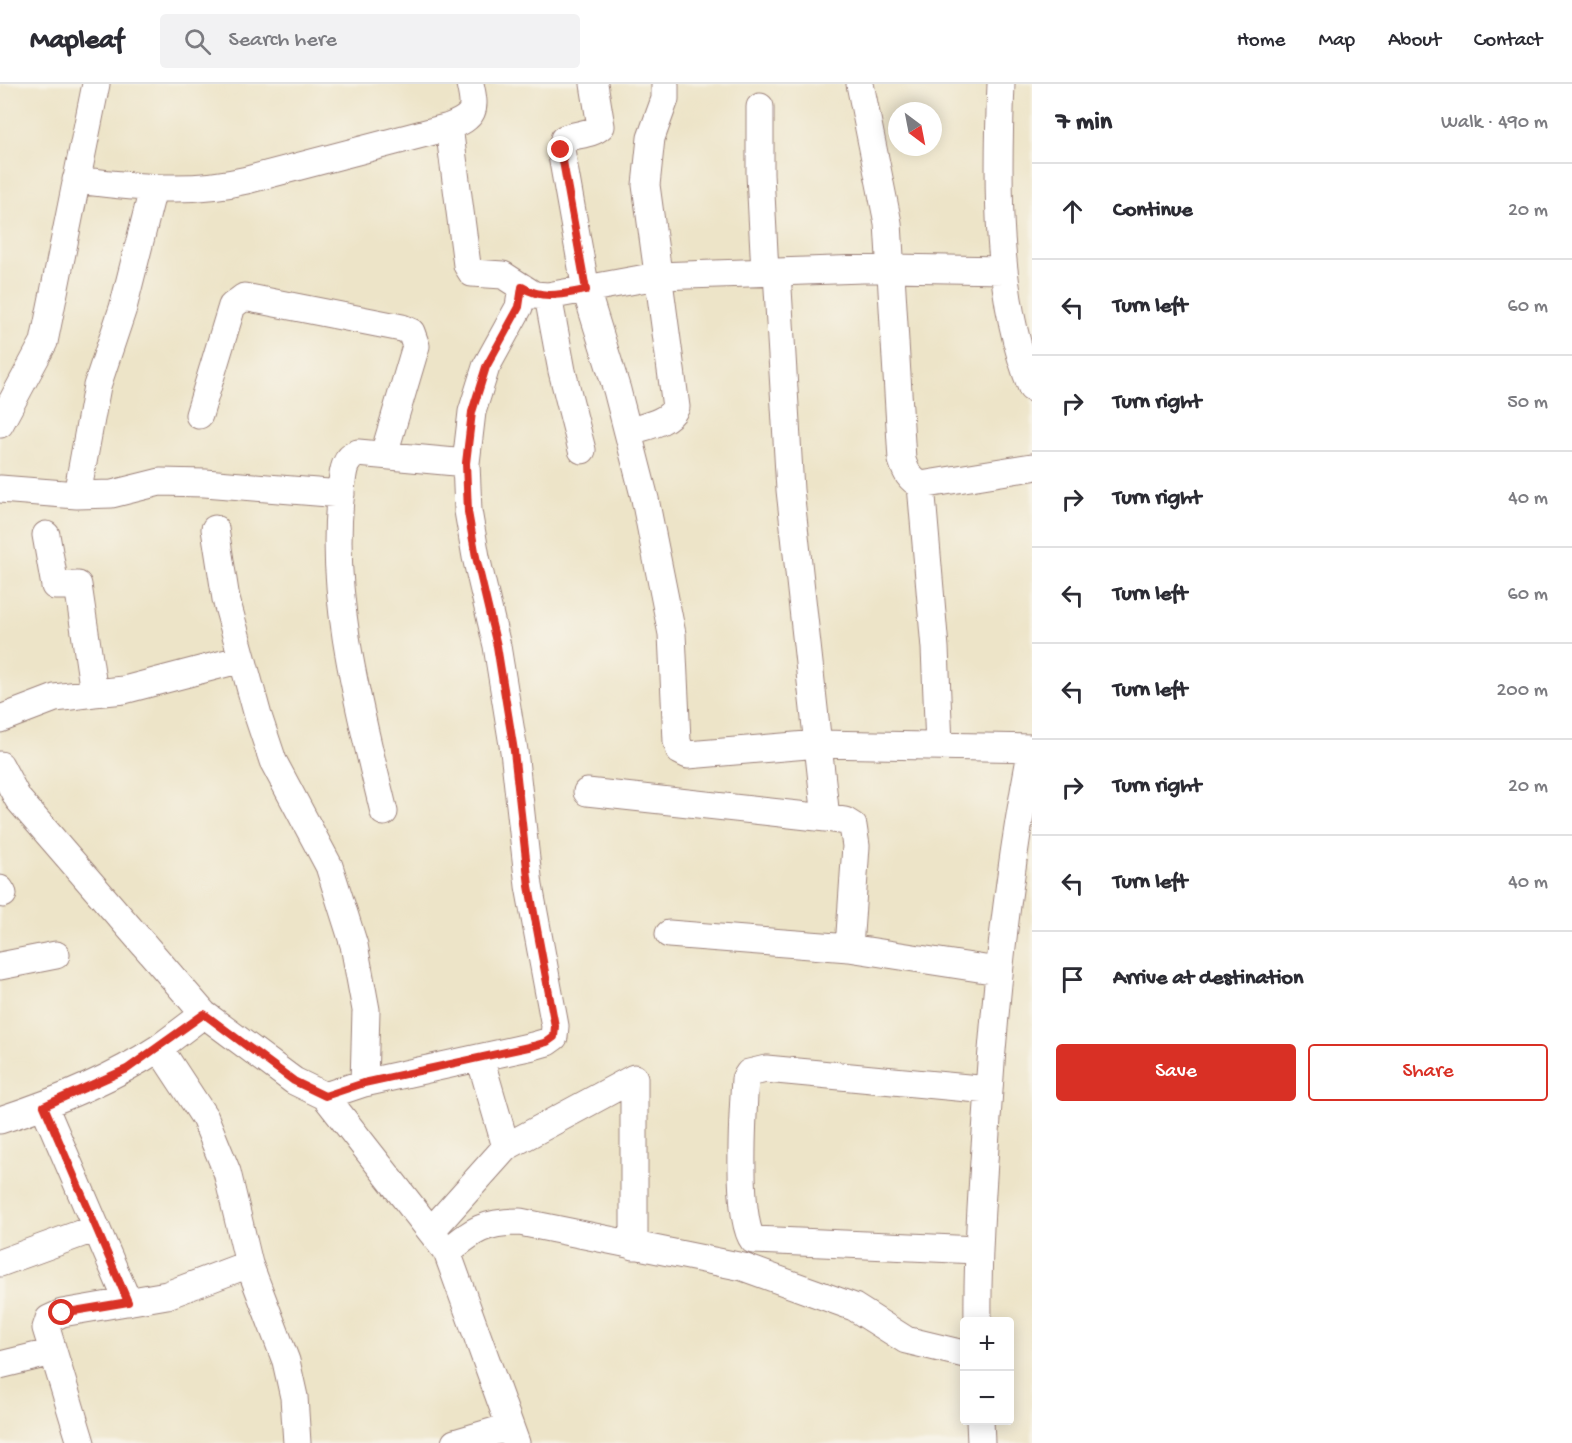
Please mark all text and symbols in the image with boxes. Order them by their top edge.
search box [160,14,580,68]
text: Mapleaf [30,25,124,58]
icon: search [181,25,214,58]
text: Search here [229,28,337,54]
text: Home [1237,29,1285,54]
text: Map [1318,29,1355,54]
text: About [1388,29,1441,54]
text: Contact [1474,29,1542,54]
north arrow [888,102,942,156]
text: 7 min [1056,108,1112,139]
text: Walk · 490 m [1441,112,1548,135]
route end [547,136,573,162]
icon: ahead [1056,195,1089,228]
text: Continue [1113,198,1193,224]
text: 20 m [1508,200,1548,223]
icon: left [1056,291,1089,324]
text: Turn left [1113,294,1187,320]
text: 60 m [1508,296,1548,319]
icon: right [1056,387,1089,420]
text: Turn right [1113,390,1201,416]
text: 50 m [1507,392,1548,415]
icon: right [1056,483,1089,516]
text: Turn right [1113,486,1201,512]
text: 40 m [1508,488,1548,511]
icon: left [1056,579,1089,612]
text: Turn left [1113,582,1187,608]
text: 60 m [1508,584,1548,607]
icon: left [1056,675,1089,708]
text: Turn left [1113,678,1187,704]
text: 200 m [1497,680,1548,703]
icon: right [1056,771,1089,804]
text: Turn right [1113,774,1201,800]
text: 20 m [1508,776,1548,799]
icon: left [1056,867,1089,900]
text: Turn left [1113,870,1187,896]
text: 40 m [1508,872,1548,895]
icon: arrive [1056,963,1089,996]
text: Arrive at destination [1113,966,1303,992]
button: Save [1056,1044,1296,1101]
button: Share [1308,1044,1548,1101]
route start [48,1299,74,1325]
map controls [960,1317,1014,1425]
button: + [960,1317,1014,1371]
button: − [960,1371,1014,1425]

